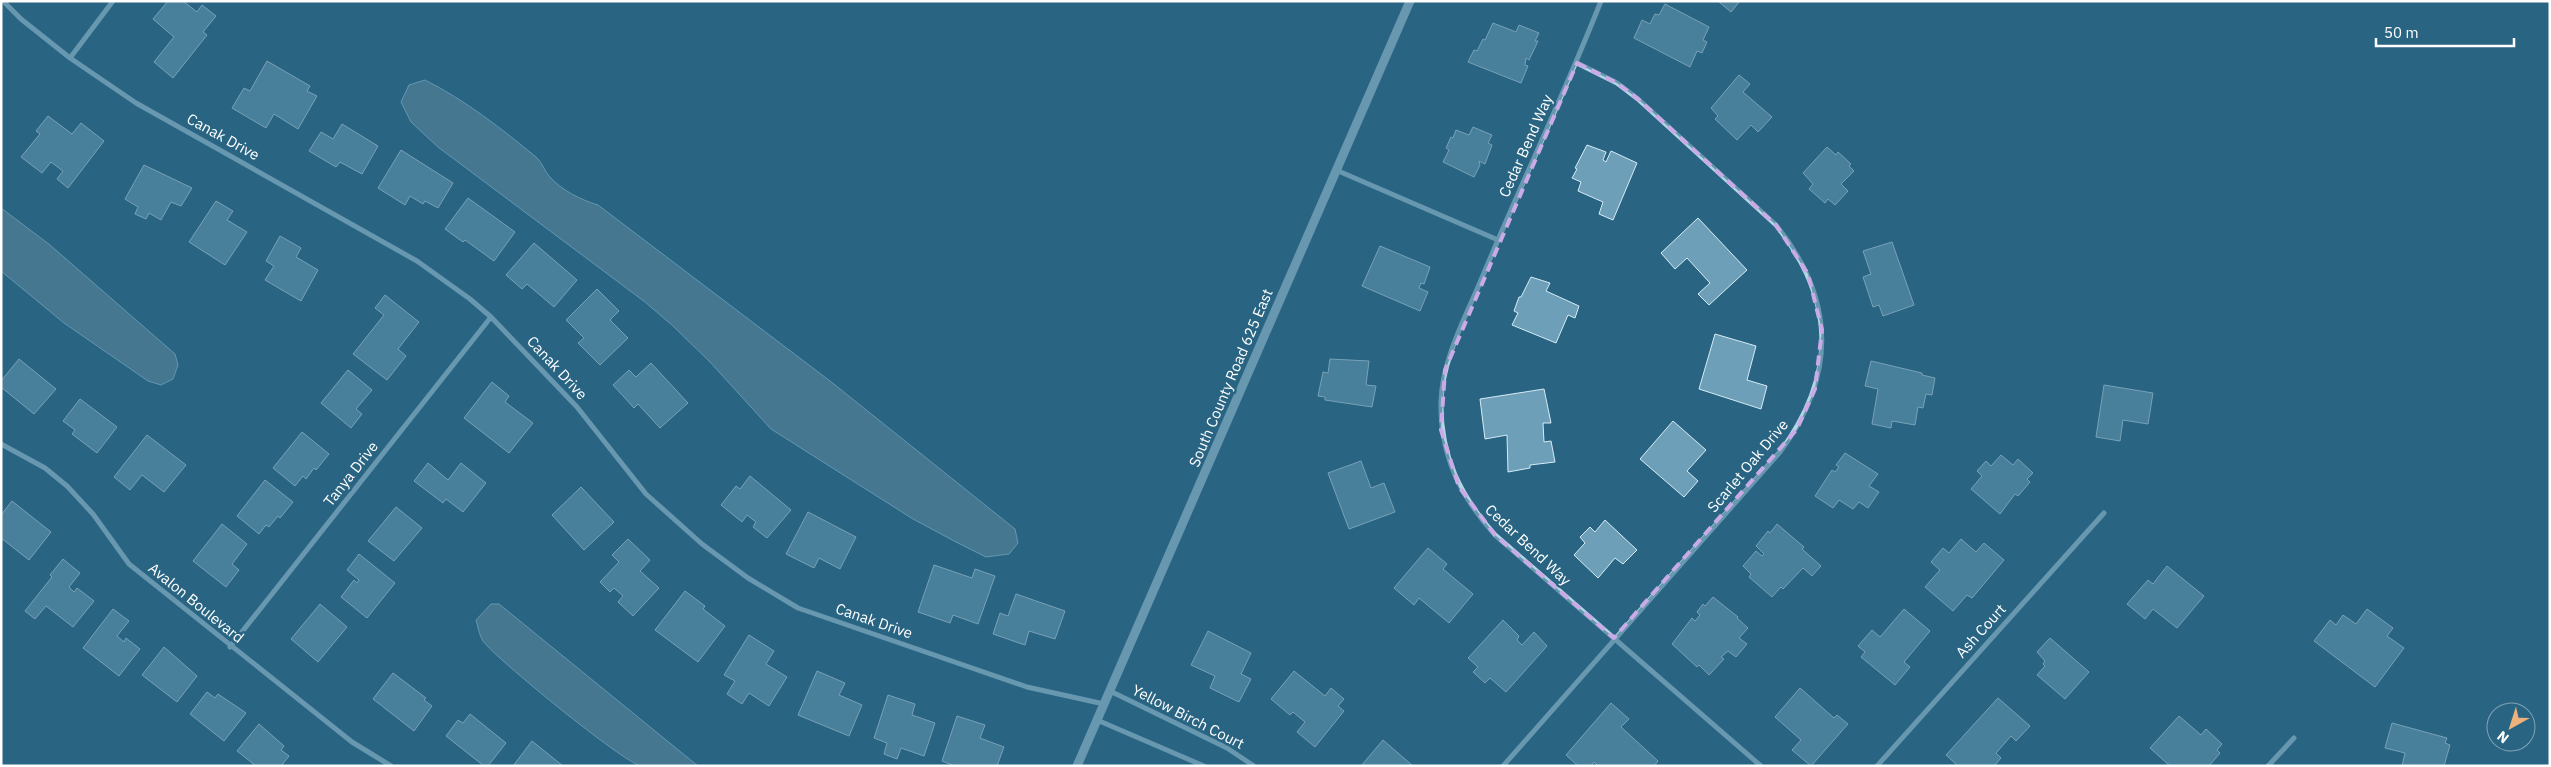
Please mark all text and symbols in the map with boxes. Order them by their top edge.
scale bar [2376,15,2514,47]
text: 50 m [2384,23,2419,42]
street label: Cedar Bend Way [1494,91,1557,200]
street label: Canak Drive [184,109,263,164]
street label: South County Road 625 East [1184,286,1277,470]
street label: Canak Drive [523,332,592,403]
street label: Scarlet Oak Drive [1703,415,1792,516]
street label: Tanya Drive [319,437,382,510]
street label: Cedar Bend Way [1481,500,1576,590]
street label: Avalon Boulevard [145,558,248,647]
street label: Canak Drive [833,599,915,643]
street label: Ash Court [1951,600,2010,662]
street label: Yellow Birch Court [1129,680,1248,753]
north arrow [2486,702,2536,752]
text: N [2493,727,2512,747]

